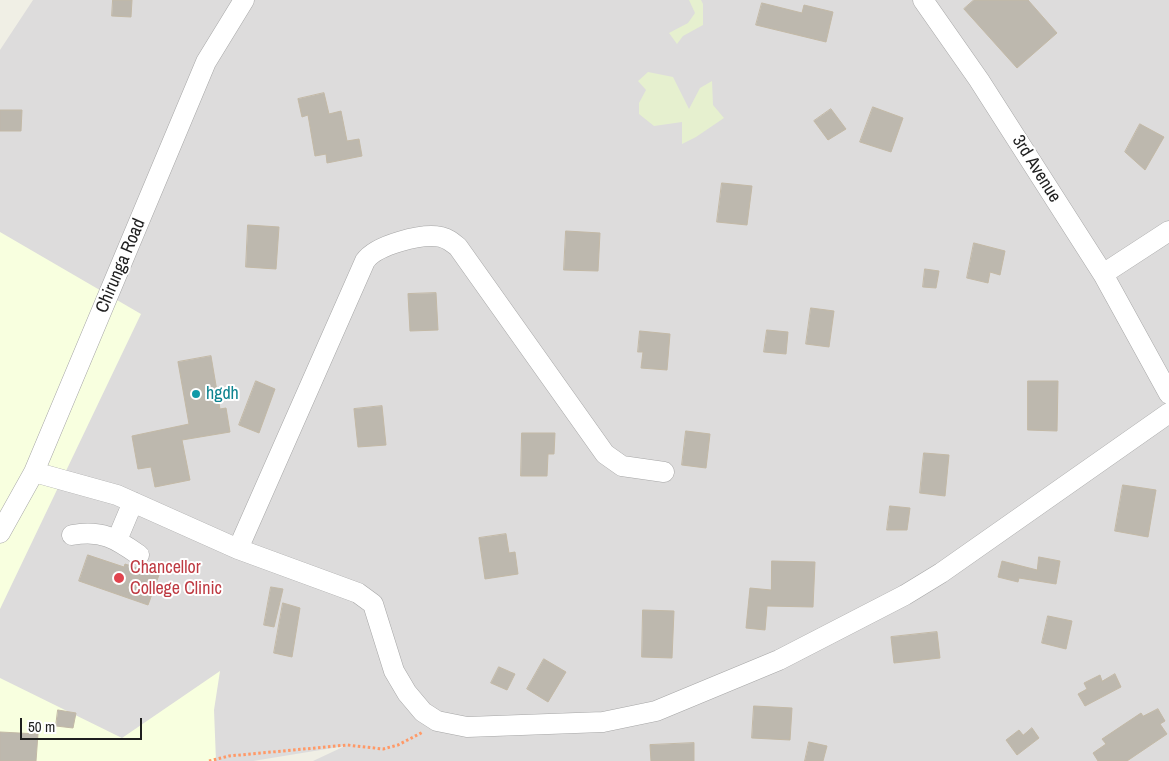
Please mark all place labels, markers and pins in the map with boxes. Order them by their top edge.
place label: hgdh [206,383,239,405]
marker: hgdh [190,388,202,400]
place label: Chancellor College Clinic [130,557,222,600]
marker: Chancellor College Clinic [112,571,126,585]

